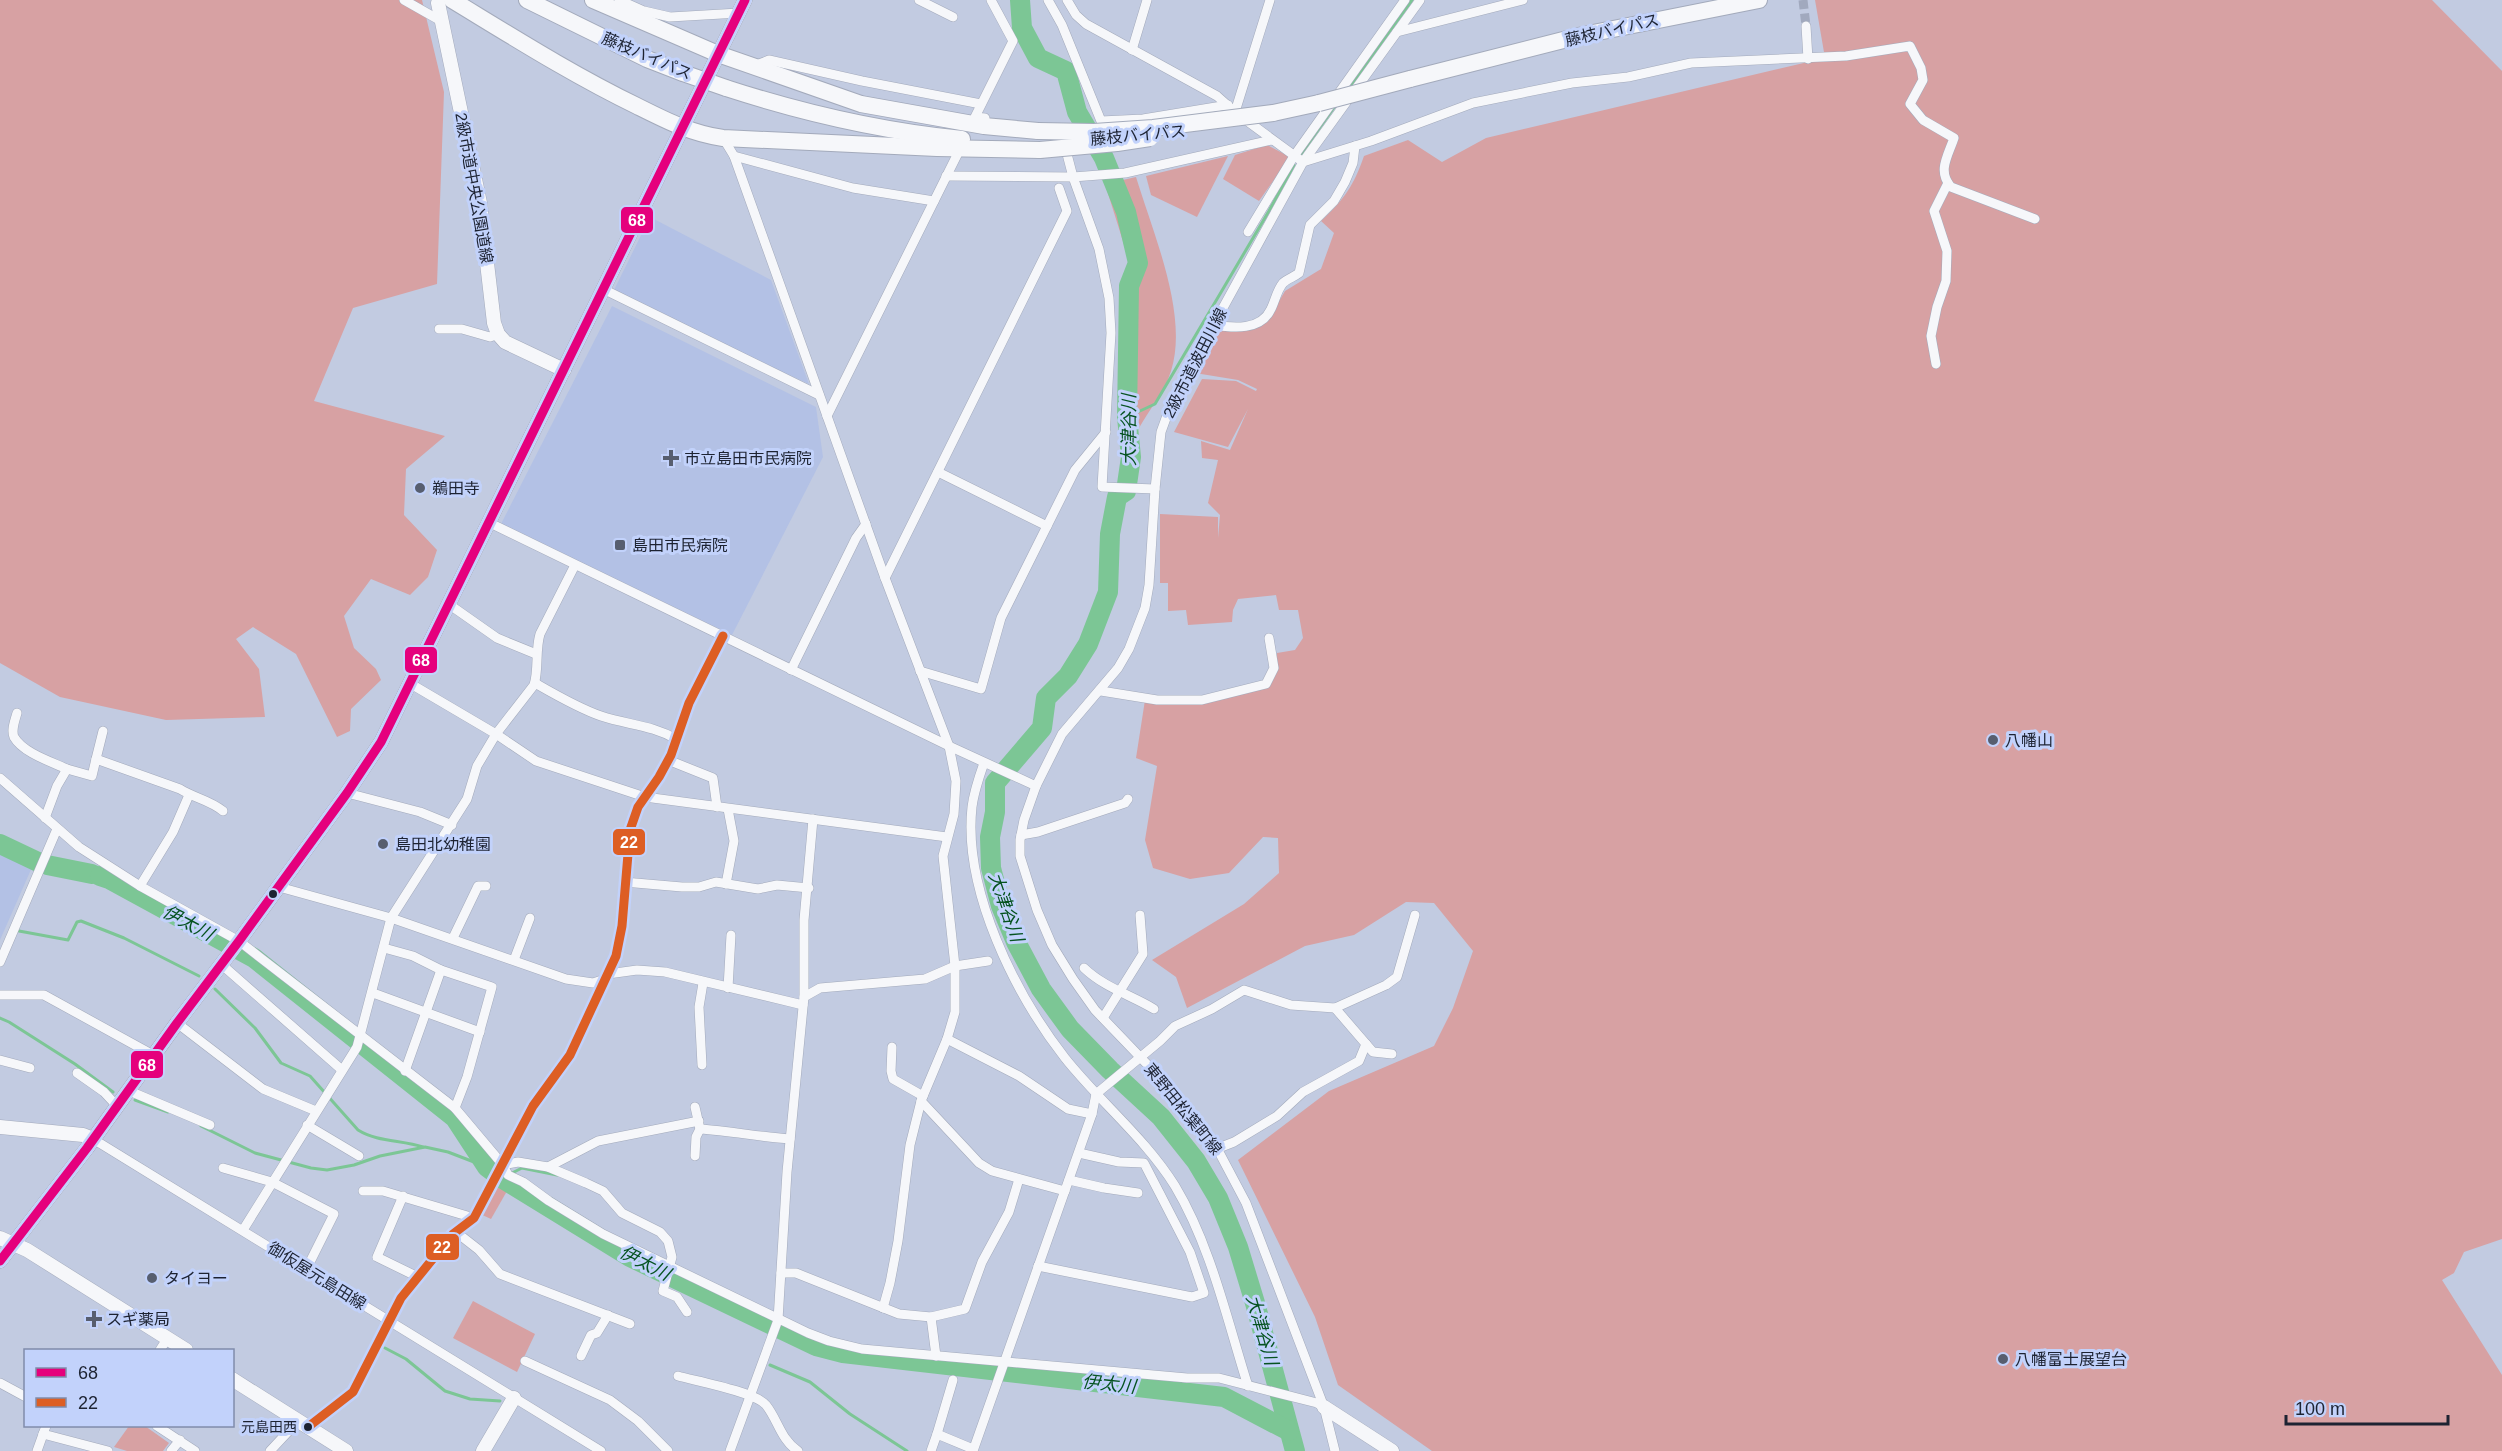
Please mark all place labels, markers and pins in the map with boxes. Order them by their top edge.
marker: 市立島田市民病院 [662,449,680,467]
place label: 市立島田市民病院 [684,450,812,467]
place label: 鵜田寺 [432,480,480,497]
marker: 鵜田寺 [413,481,427,495]
place label: 島田市民病院 [632,537,728,554]
marker: 島田市民病院 [613,538,627,552]
place label: 八幡山 [2005,732,2053,749]
marker: 八幡山 [1986,733,2000,747]
place label: 島田北幼稚園 [395,836,491,853]
marker: 島田北幼稚園 [376,837,390,851]
unlabelled marker [267,888,279,900]
place label: タイヨー [164,1270,228,1287]
marker: タイヨー [145,1271,159,1285]
place label: スギ薬局 [106,1311,170,1328]
marker: スギ薬局 [87,1312,101,1326]
place label: 八幡富士展望台 [2015,1351,2127,1368]
marker: 八幡富士展望台 [1996,1352,2010,1366]
place label: 元島田西 [241,1419,297,1435]
marker: 元島田西 [302,1421,314,1433]

